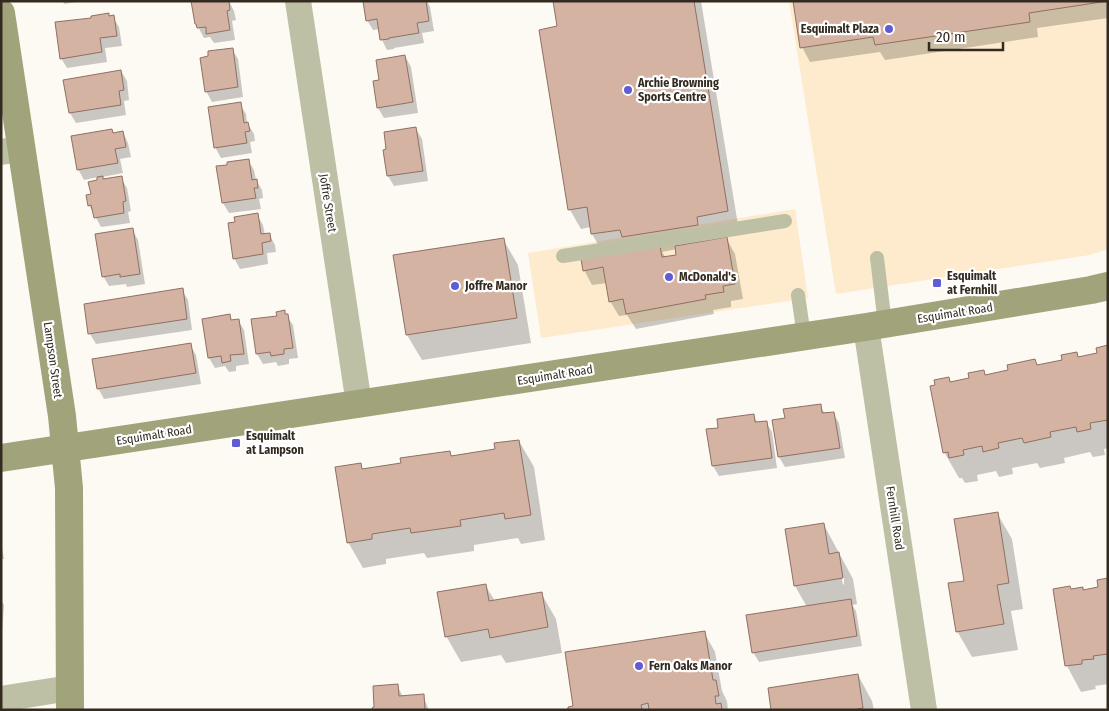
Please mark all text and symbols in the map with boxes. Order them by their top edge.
scale bar [929,20,1003,52]
place label: Esquimalt Plaza [801,22,879,36]
marker: Esquimalt Plaza [883,23,895,35]
text: 20 m [936,28,966,46]
place label: Archie Browning Sports Centre [637,76,719,104]
marker: Archie Browning Sports Centre [622,84,634,96]
street label: Joffre Street [316,173,340,233]
place label: Esquimalt at Fernhill [947,269,998,297]
place label: McDonald's [679,270,737,284]
marker: McDonald's [663,271,675,283]
marker: Esquimalt at Fernhill [931,277,943,289]
place label: Joffre Manor [464,279,528,293]
marker: Joffre Manor [449,280,461,292]
street label: Esquimalt Road [916,300,994,326]
street label: Lampson Street [41,321,65,399]
street label: Esquimalt Road [516,362,594,388]
street label: Esquimalt Road [115,422,193,448]
place label: Esquimalt at Lampson [246,429,304,457]
marker: Esquimalt at Lampson [230,437,242,449]
street label: Fernhill Road [883,485,907,551]
place label: Fern Oaks Manor [649,659,733,673]
marker: Fern Oaks Manor [633,660,645,672]

